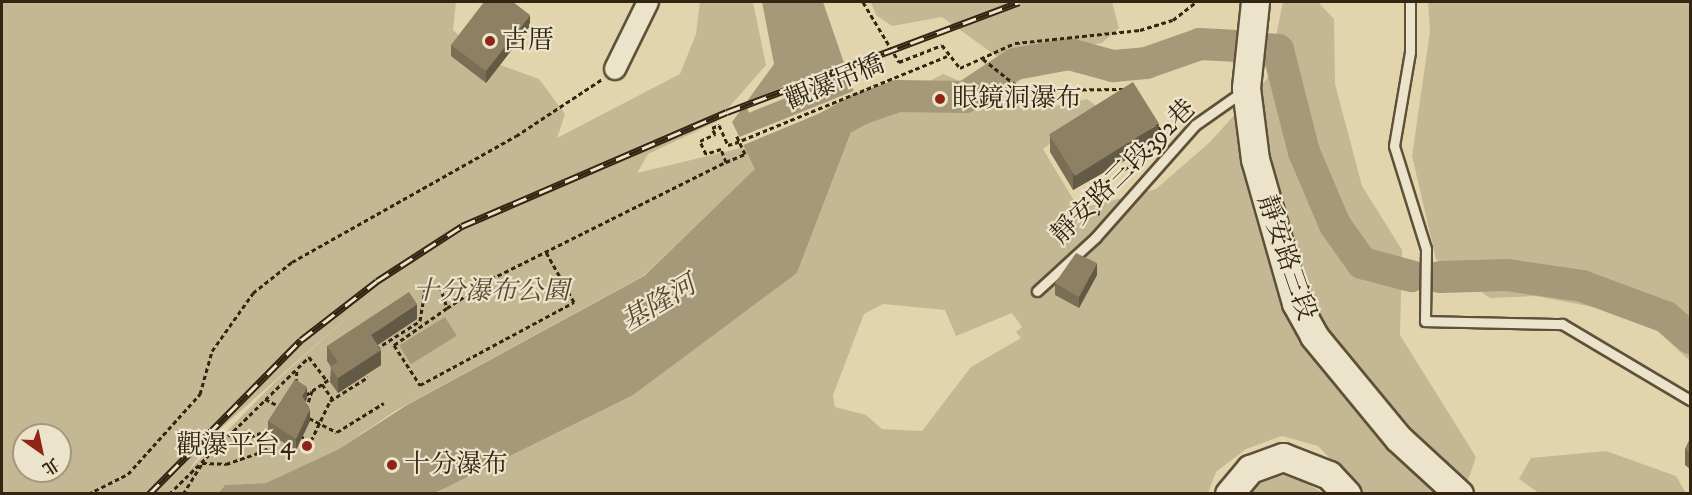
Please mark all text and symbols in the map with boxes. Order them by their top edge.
place label: 古厝 [502,25,554,57]
marker: 古厝 [483,34,497,48]
street label: 觀瀑吊橋 [781,49,889,117]
place label: 眼鏡洞瀑布 [952,83,1082,115]
marker: 眼鏡洞瀑布 [933,92,947,106]
street label: 靜安路三段392巷 [1045,93,1203,251]
street label: 靜安路三段 [1250,191,1322,325]
water label: 基隆河 [616,269,702,339]
park label: 十分瀑布公園 [413,276,569,308]
north arrow [12,423,72,483]
place label: 觀瀑平台4 [176,430,295,462]
marker: 觀瀑平台4 [300,439,314,453]
place label: 十分瀑布 [404,449,508,481]
text: 北 [39,454,63,479]
marker: 十分瀑布 [385,458,399,472]

